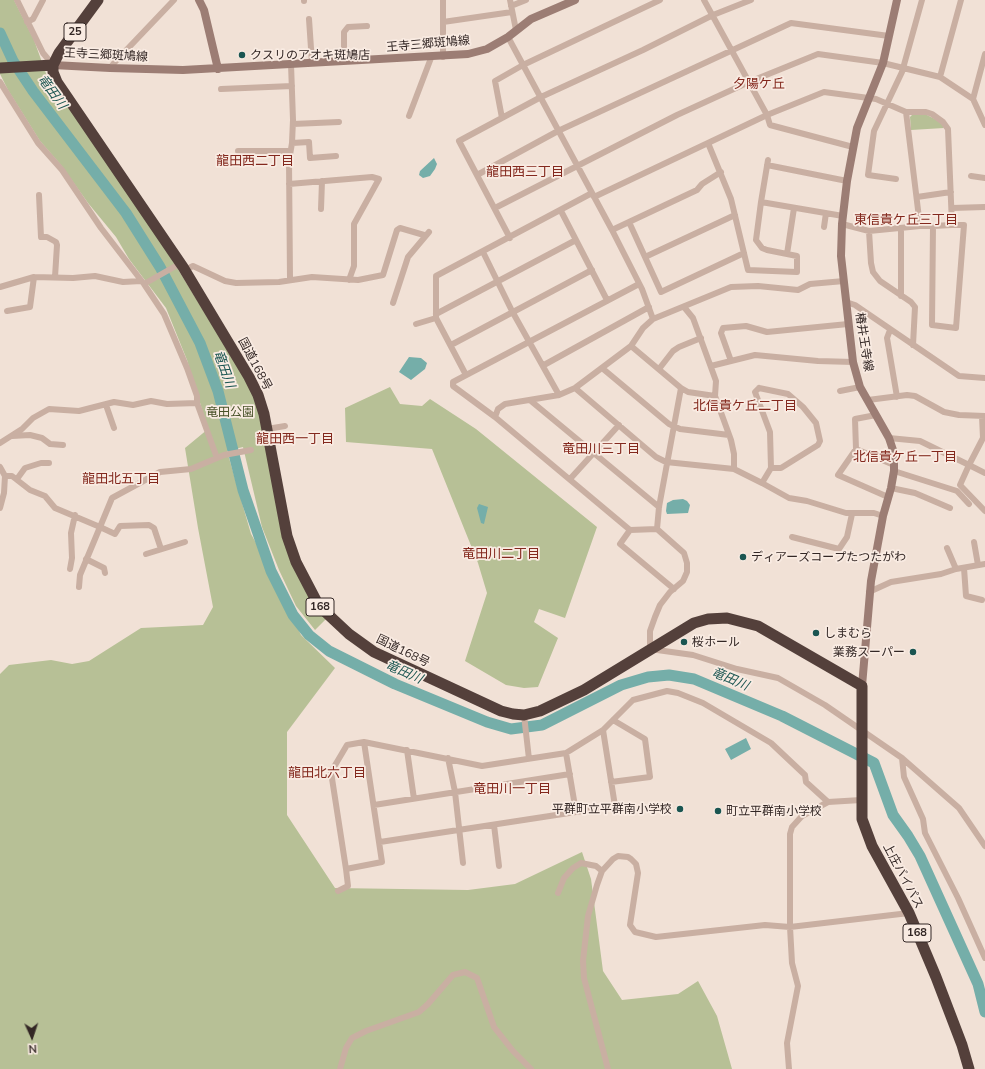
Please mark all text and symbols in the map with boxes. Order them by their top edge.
road number: 25 [64,23,86,41]
street label: 王寺三郷斑鳩線 [386,33,470,55]
street label: 王寺三郷斑鳩線 [64,46,148,64]
place label: クスリのアオキ斑鳩店 [250,48,370,62]
marker: クスリのアオキ斑鳩店 [237,50,247,60]
water label: 竜田川 [34,72,70,112]
district label: 夕陽ケ丘 [733,76,785,92]
district label: 龍田西二丁目 [216,153,294,169]
district label: 龍田西三丁目 [486,164,564,180]
district label: 東信貴ケ丘三丁目 [854,212,958,228]
street label: 椿井王寺線 [852,311,876,373]
street label: 国道168号 [235,335,275,393]
water label: 竜田川 [210,348,238,390]
district label: 北信貴ケ丘二丁目 [693,398,797,414]
park label: 竜田公園 [206,405,254,419]
district label: 龍田西一丁目 [256,431,334,447]
district label: 竜田川三丁目 [562,441,640,457]
district label: 北信貴ケ丘一丁目 [853,449,957,465]
district label: 龍田北五丁目 [82,471,160,487]
district label: 竜田川二丁目 [462,546,540,562]
place label: ディアーズコープたつたがわ [751,550,906,564]
marker: ディアーズコープたつたがわ [738,552,748,562]
road number: 168 [306,598,334,616]
place label: しまむら [824,626,872,640]
marker: しまむら [811,628,821,638]
street label: 国道168号 [374,632,432,670]
place label: 桜ホール [692,635,740,649]
marker: 桜ホール [679,637,689,647]
place label: 業務スーパー [833,645,905,659]
marker: 業務スーパー [908,647,918,657]
water label: 竜田川 [383,657,425,687]
water label: 竜田川 [709,664,751,694]
district label: 龍田北六丁目 [288,765,366,781]
district label: 竜田川一丁目 [473,781,551,797]
place label: 平群町立平群南小学校 [552,802,672,816]
marker: 平群町立平群南小学校 [675,804,685,814]
place label: 町立平群南小学校 [726,804,822,818]
marker: 町立平群南小学校 [713,806,723,816]
street label: 上庄バイパス [880,841,926,911]
road number: 168 [903,924,931,942]
north arrow [12,1017,52,1057]
text: N [28,1042,37,1056]

